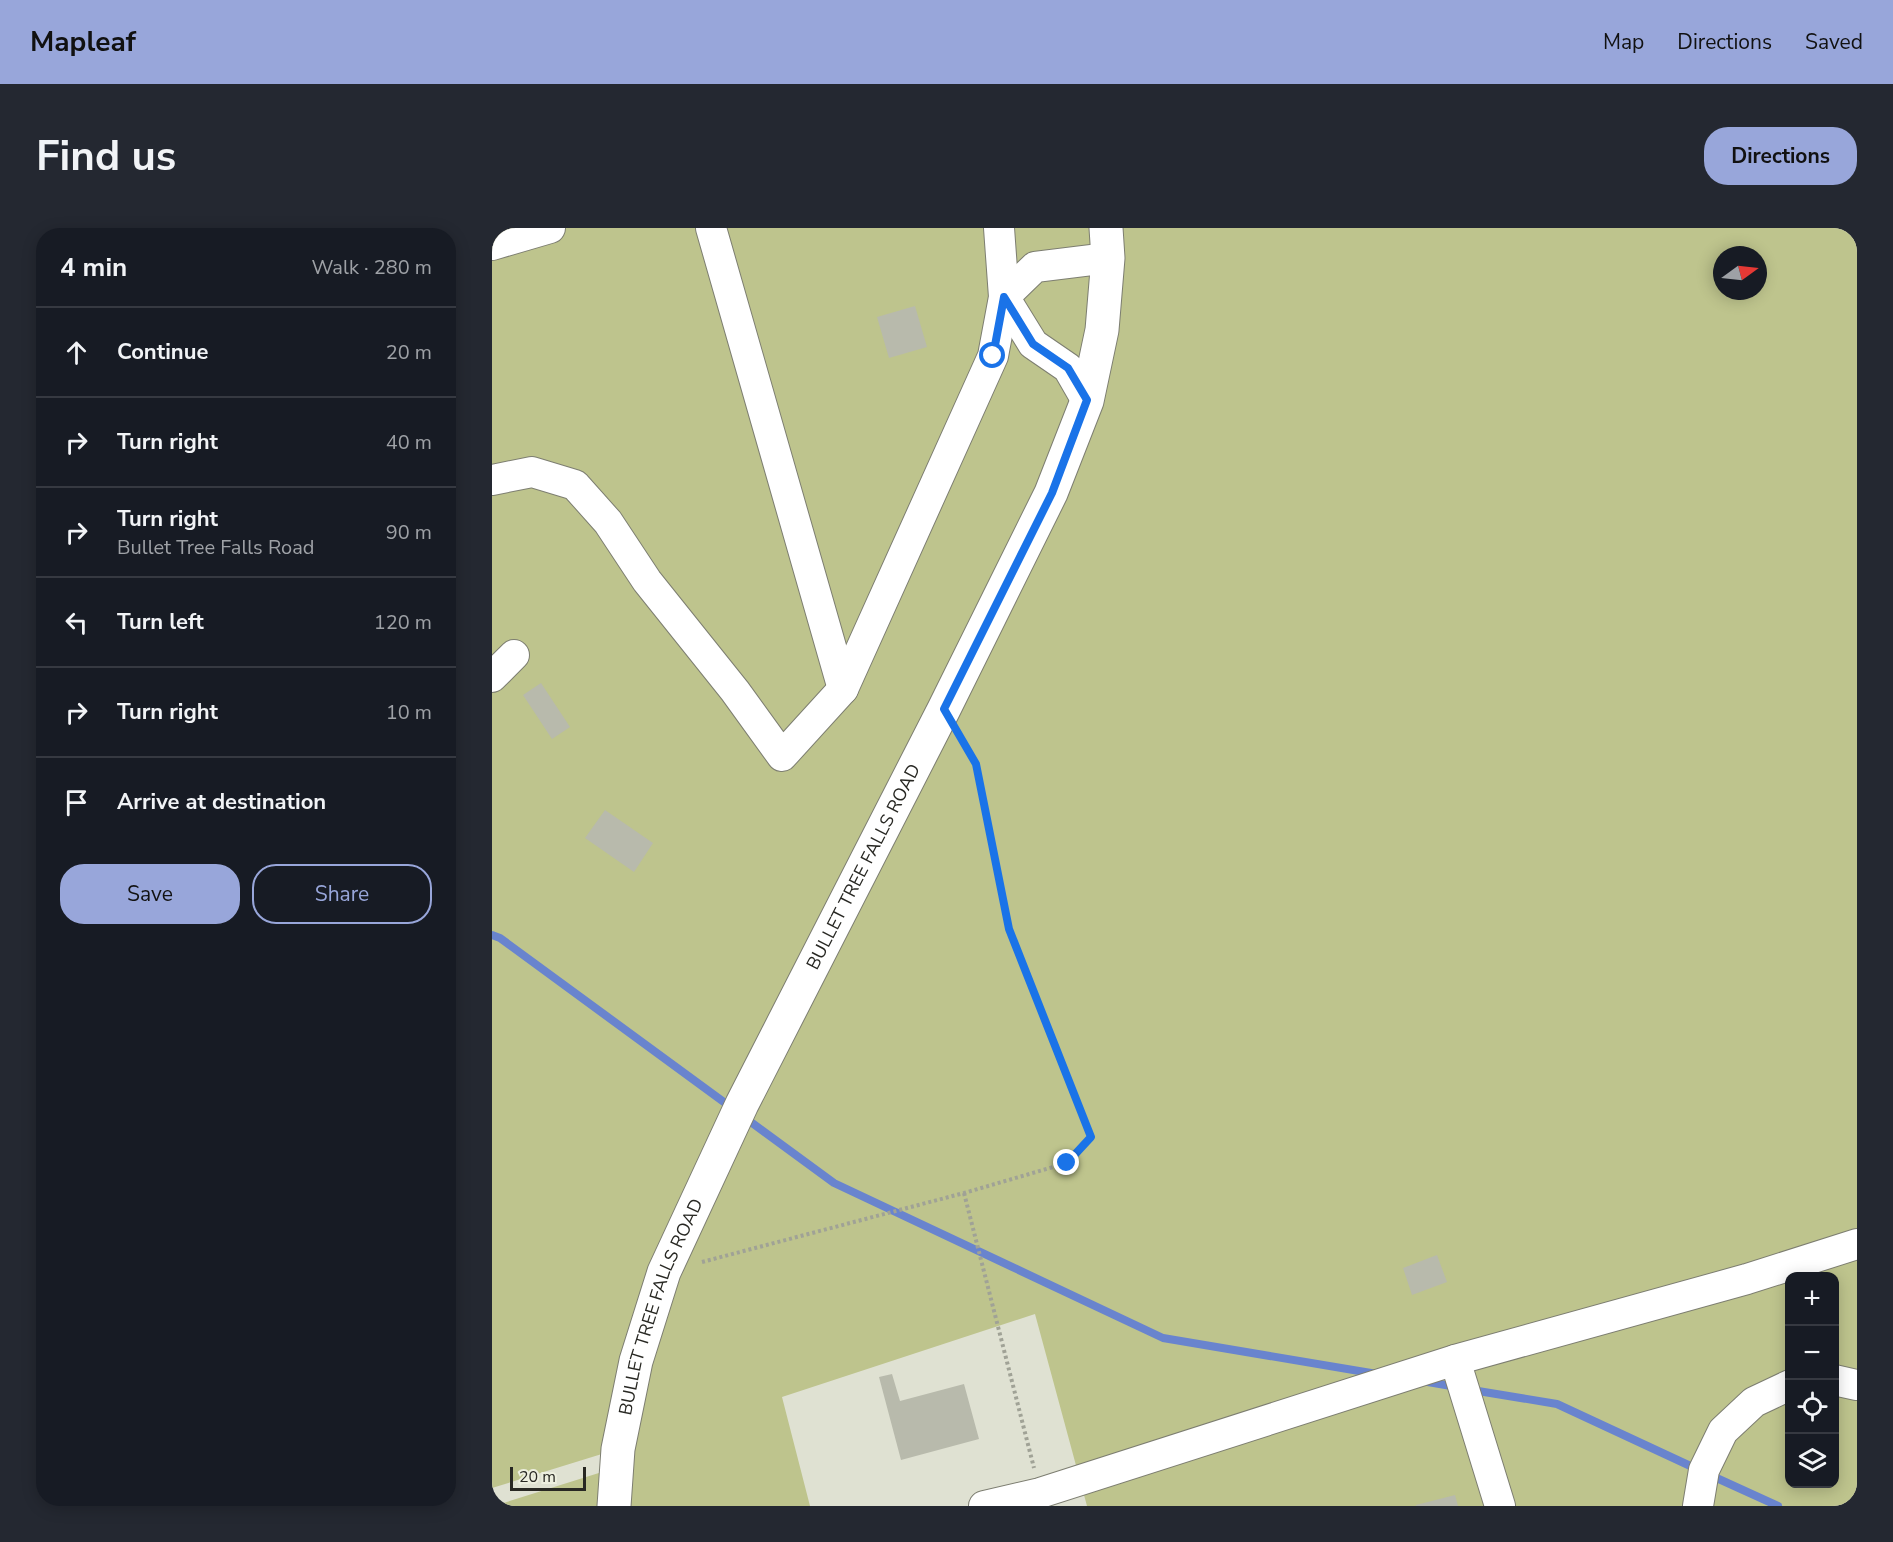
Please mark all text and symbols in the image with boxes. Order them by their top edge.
text: Mapleaf [30,23,136,61]
text: Map [1603,28,1644,56]
text: Directions [1677,28,1772,56]
text: Saved [1805,28,1863,56]
button: Directions [1704,127,1857,185]
text: Find us [36,128,176,185]
north arrow [1713,246,1767,300]
text: 4 min [60,250,127,285]
text: Walk · 280 m [312,254,432,281]
icon: ahead [60,336,93,369]
text: Continue [117,337,208,367]
text: 20 m [386,339,432,366]
route start [979,342,1005,368]
icon: right [60,426,93,459]
text: Turn right [117,427,218,457]
text: 40 m [386,429,432,456]
text: Turn right [117,504,218,534]
icon: right [60,516,93,549]
text: 90 m [386,519,432,546]
text: Bullet Tree Falls Road [117,534,314,561]
icon: left [60,606,93,639]
text: Turn left [117,607,204,637]
text: 120 m [374,609,432,636]
icon: right [60,696,93,729]
text: Turn right [117,697,218,727]
text: 10 m [386,699,432,726]
street label: BULLET TREE FALLS ROAD [801,760,926,974]
icon: arrive [60,786,93,819]
text: Arrive at destination [117,787,326,817]
button: Save [60,864,240,924]
button: Share [252,864,432,924]
route end [1053,1149,1079,1175]
street label: BULLET TREE FALLS ROAD [613,1195,708,1417]
map controls [1785,1272,1839,1488]
button: + [1785,1272,1839,1326]
button: − [1785,1326,1839,1380]
button: locate [1785,1380,1839,1434]
button: layers [1785,1434,1839,1488]
scale bar [510,1464,586,1492]
text: 20 m [519,1466,556,1488]

